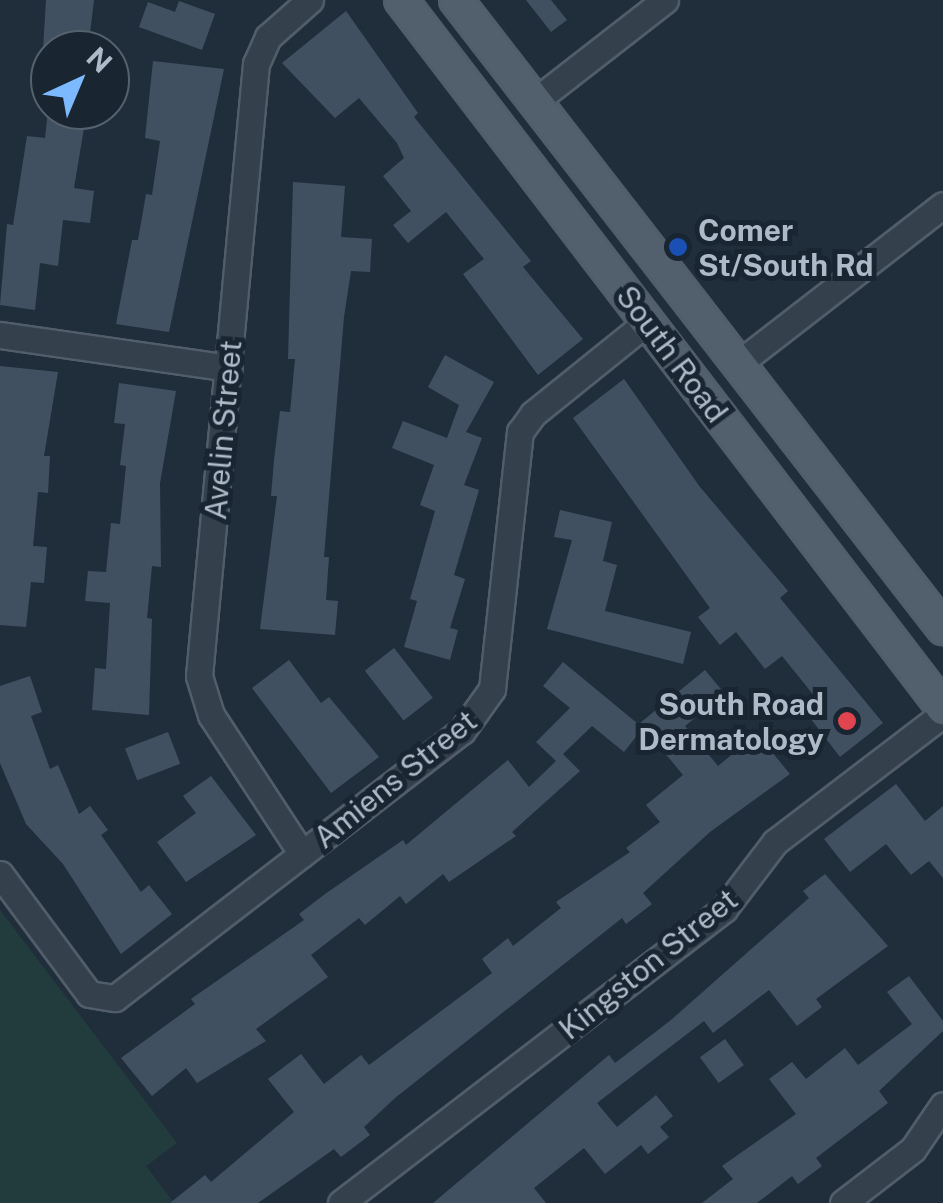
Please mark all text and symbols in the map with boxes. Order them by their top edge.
north arrow [30,30,130,130]
text: N [80,40,119,79]
place label: Comer St/South Rd [698,212,873,282]
marker: Comer St/South Rd [667,236,689,258]
street label: South Road [609,279,735,429]
street label: Avelin Street [197,339,249,521]
place label: South Road Dermatology [638,686,824,756]
street label: Amiens Street [306,702,484,856]
marker: South Road Dermatology [834,708,860,734]
street label: Kingston Street [552,881,744,1047]

